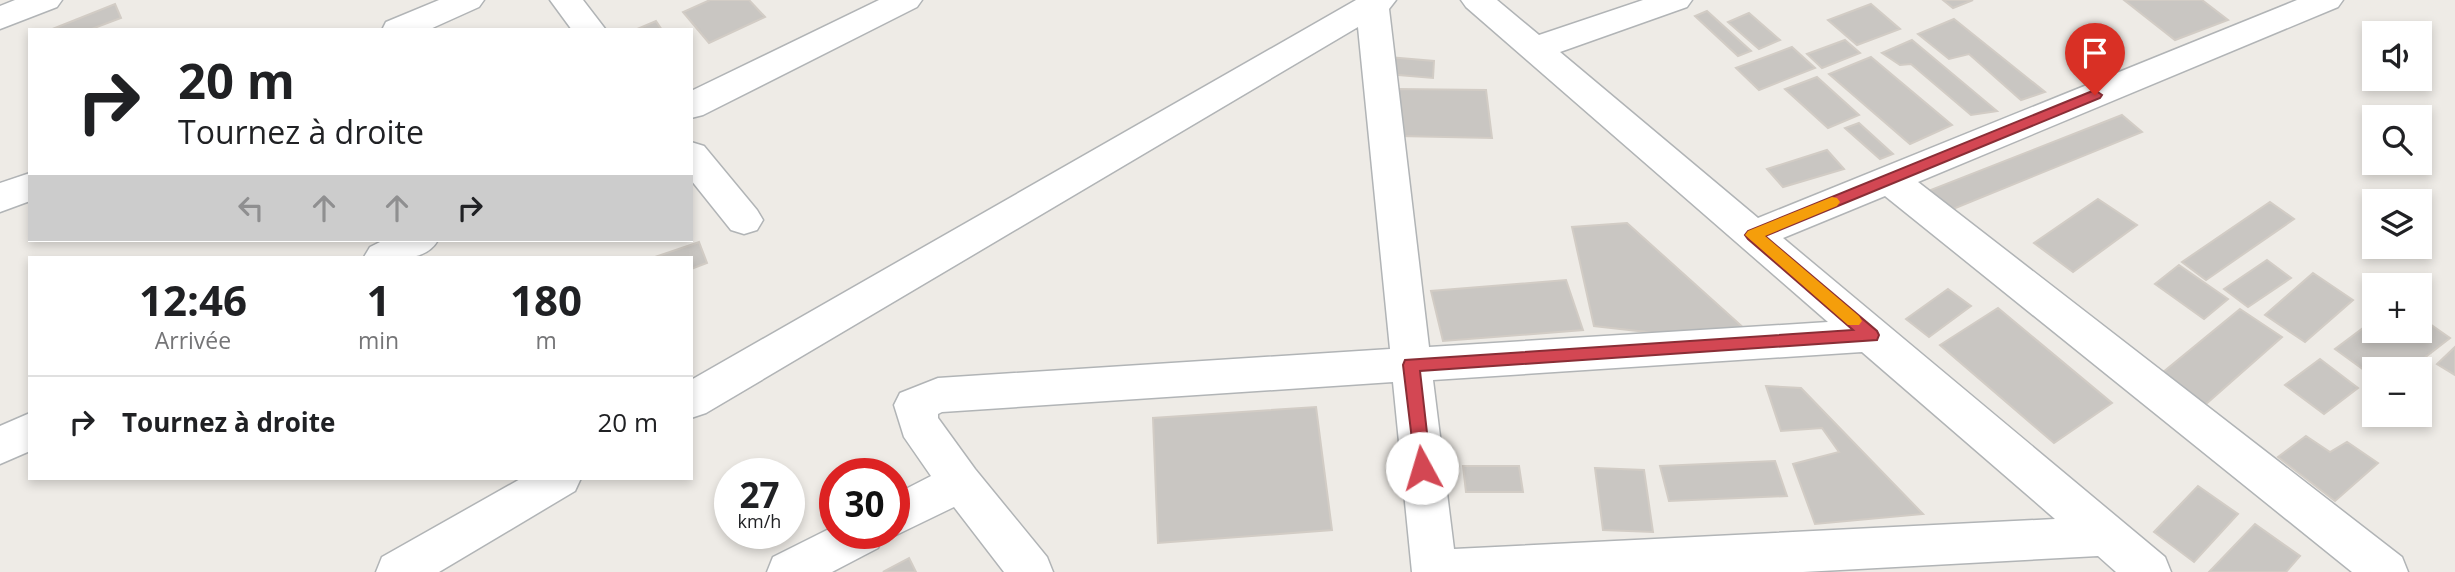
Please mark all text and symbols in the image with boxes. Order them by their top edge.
map controls [2362,21,2432,427]
button: sound [2362,21,2432,91]
pin [2065,23,2125,95]
icon: arrive [2076,34,2114,72]
text: 20 m [178,47,295,113]
icon: right [63,56,154,147]
button: search [2362,105,2432,175]
text: Tournez à droite [178,110,424,153]
icon: left [232,189,270,227]
icon: ahead [305,189,343,227]
icon: ahead [378,189,416,227]
icon: right [451,189,489,227]
button: layers [2362,189,2432,259]
text: 12:46 [139,271,247,328]
text: 1 [366,271,391,328]
text: 180 [510,271,582,328]
button: + [2362,273,2432,343]
text: Arrivée [155,324,231,356]
text: min [358,324,399,356]
text: m [535,324,557,356]
button: − [2362,357,2432,427]
icon: right [63,403,101,441]
text: Tournez à droite [122,404,335,440]
text: 20 m [597,404,658,440]
position arrow [1385,431,1459,505]
speed limit sign: 30 [819,458,910,549]
text: 27 [739,471,780,518]
text: km/h [738,509,781,533]

